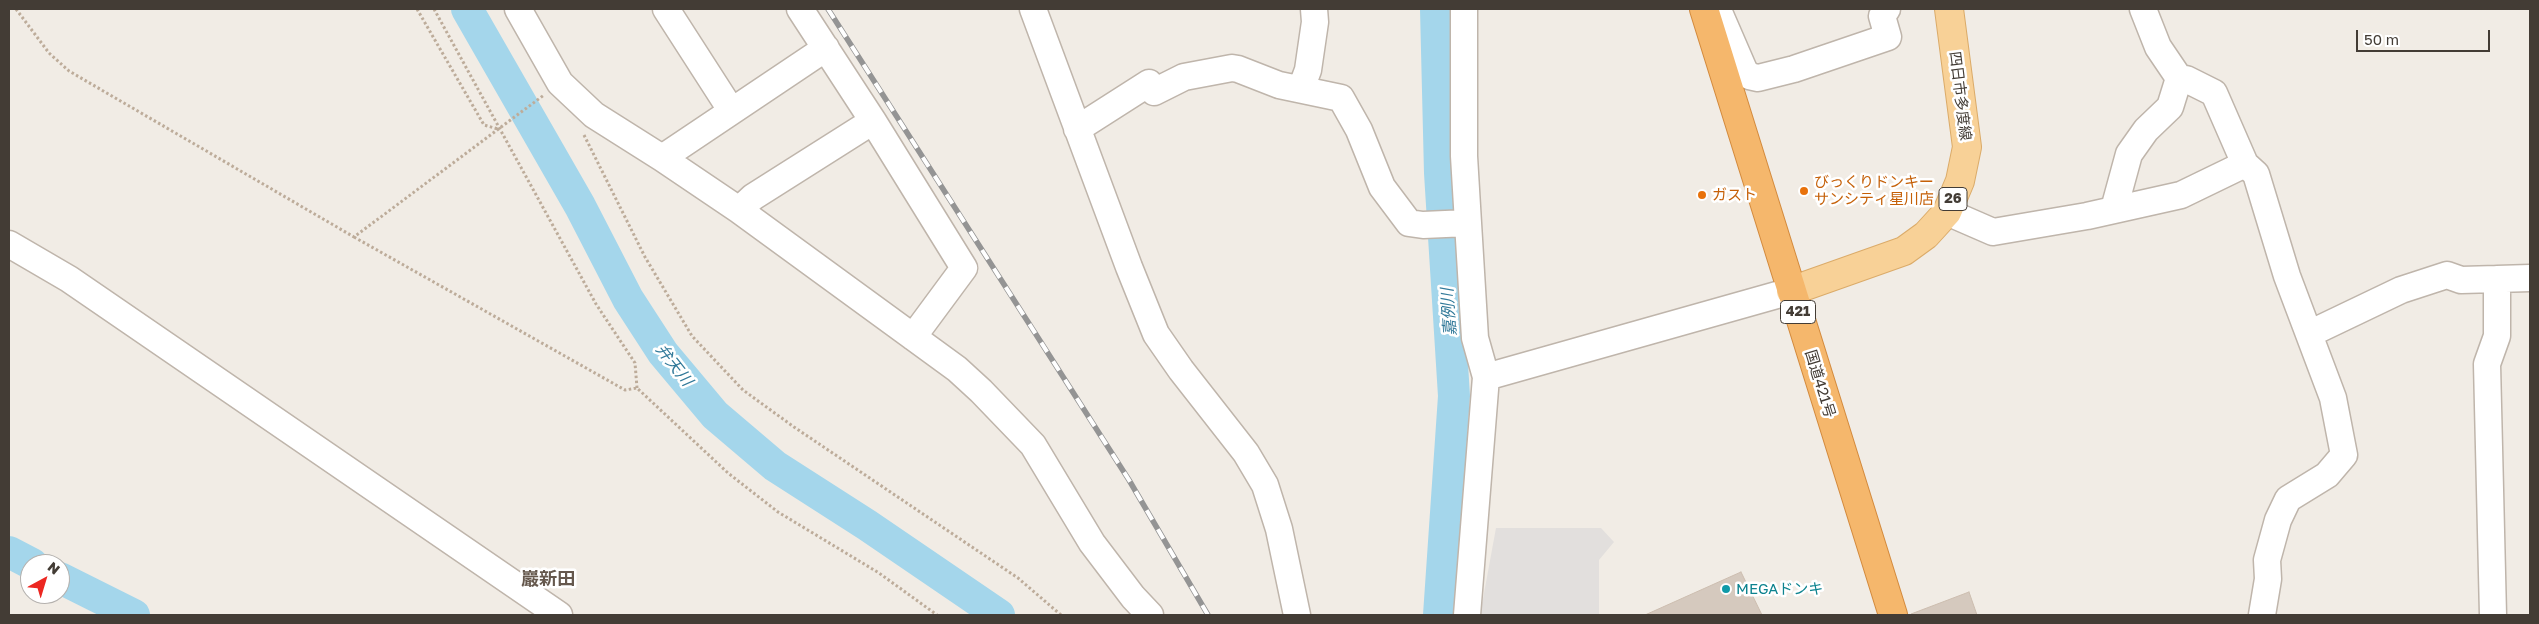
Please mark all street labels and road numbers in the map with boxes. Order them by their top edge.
street label: 四日市多度線 [1946,50,1974,142]
road number: 26 [1939,188,1967,210]
road number: 421 [1780,300,1816,324]
street label: 国道421号 [1801,348,1839,420]

